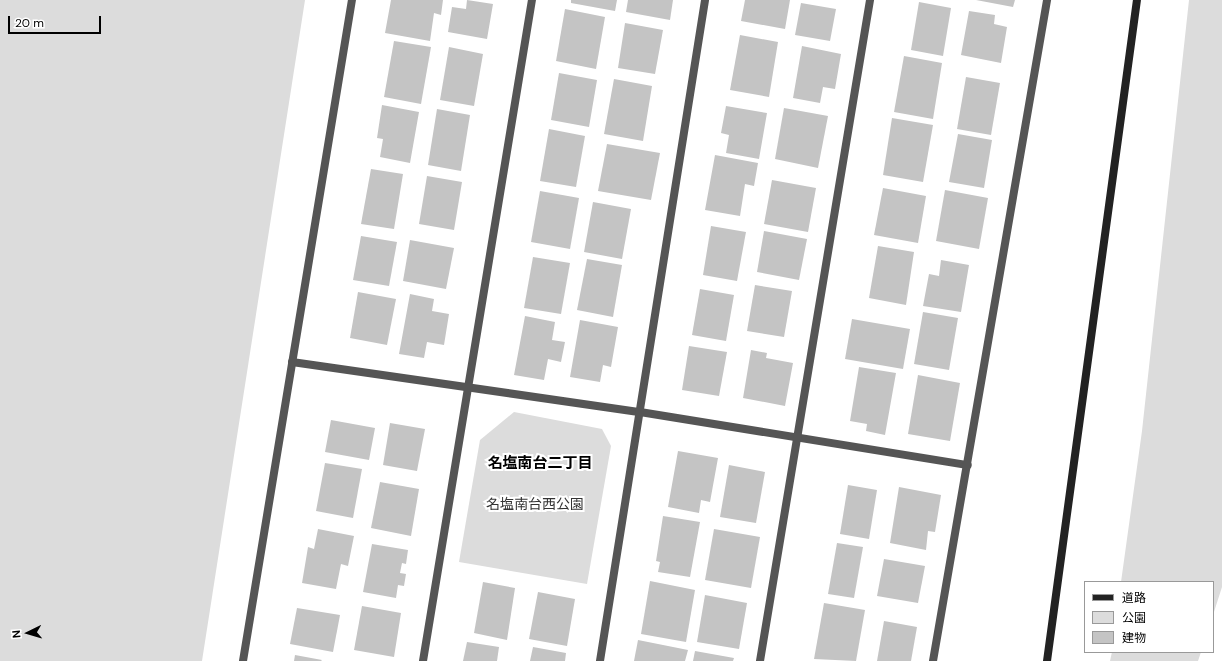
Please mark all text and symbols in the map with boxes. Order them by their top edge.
scale bar [10,8,103,34]
text: 20 m [15,15,44,31]
district label: 名塩南台二丁目 [488,455,592,473]
park label: 名塩南台西公園 [486,496,584,512]
legend [1084,581,1214,653]
text: 道路 [1122,590,1146,606]
text: 公園 [1122,610,1146,626]
north arrow [8,613,48,653]
text: N [9,629,23,639]
text: 建物 [1122,630,1146,646]

